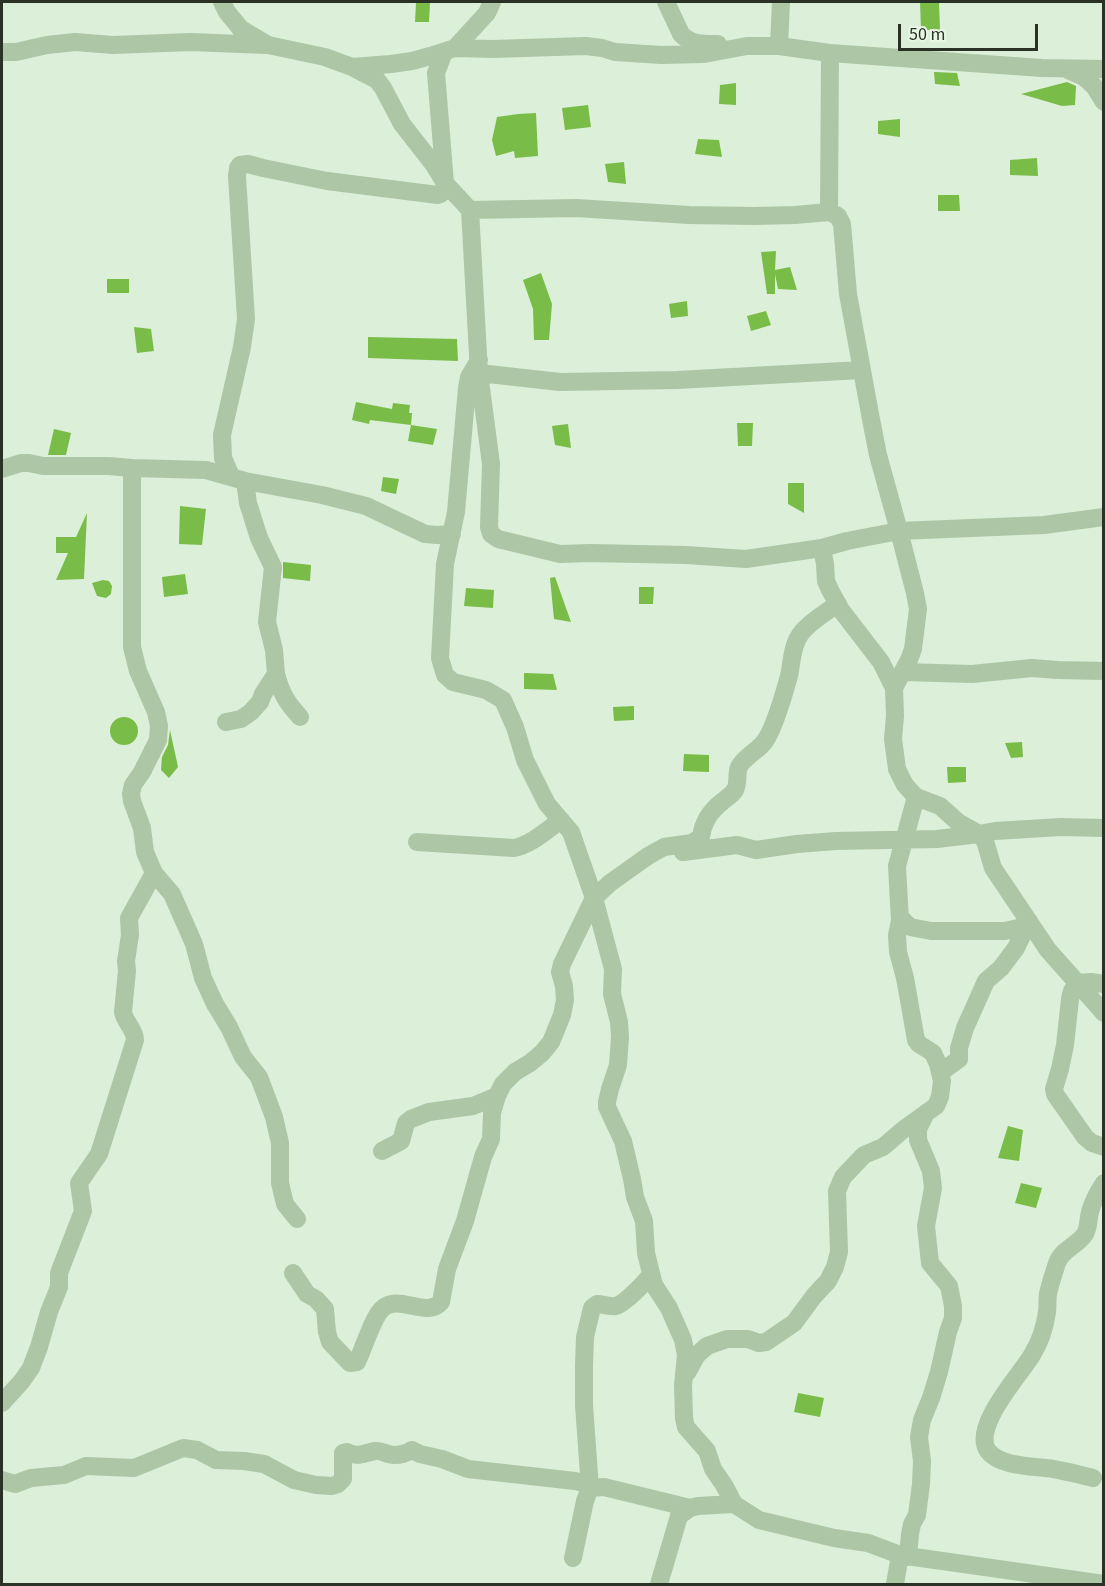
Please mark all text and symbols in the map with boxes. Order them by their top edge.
scale bar [901,12,1040,50]
text: 50 m [909,22,945,47]

